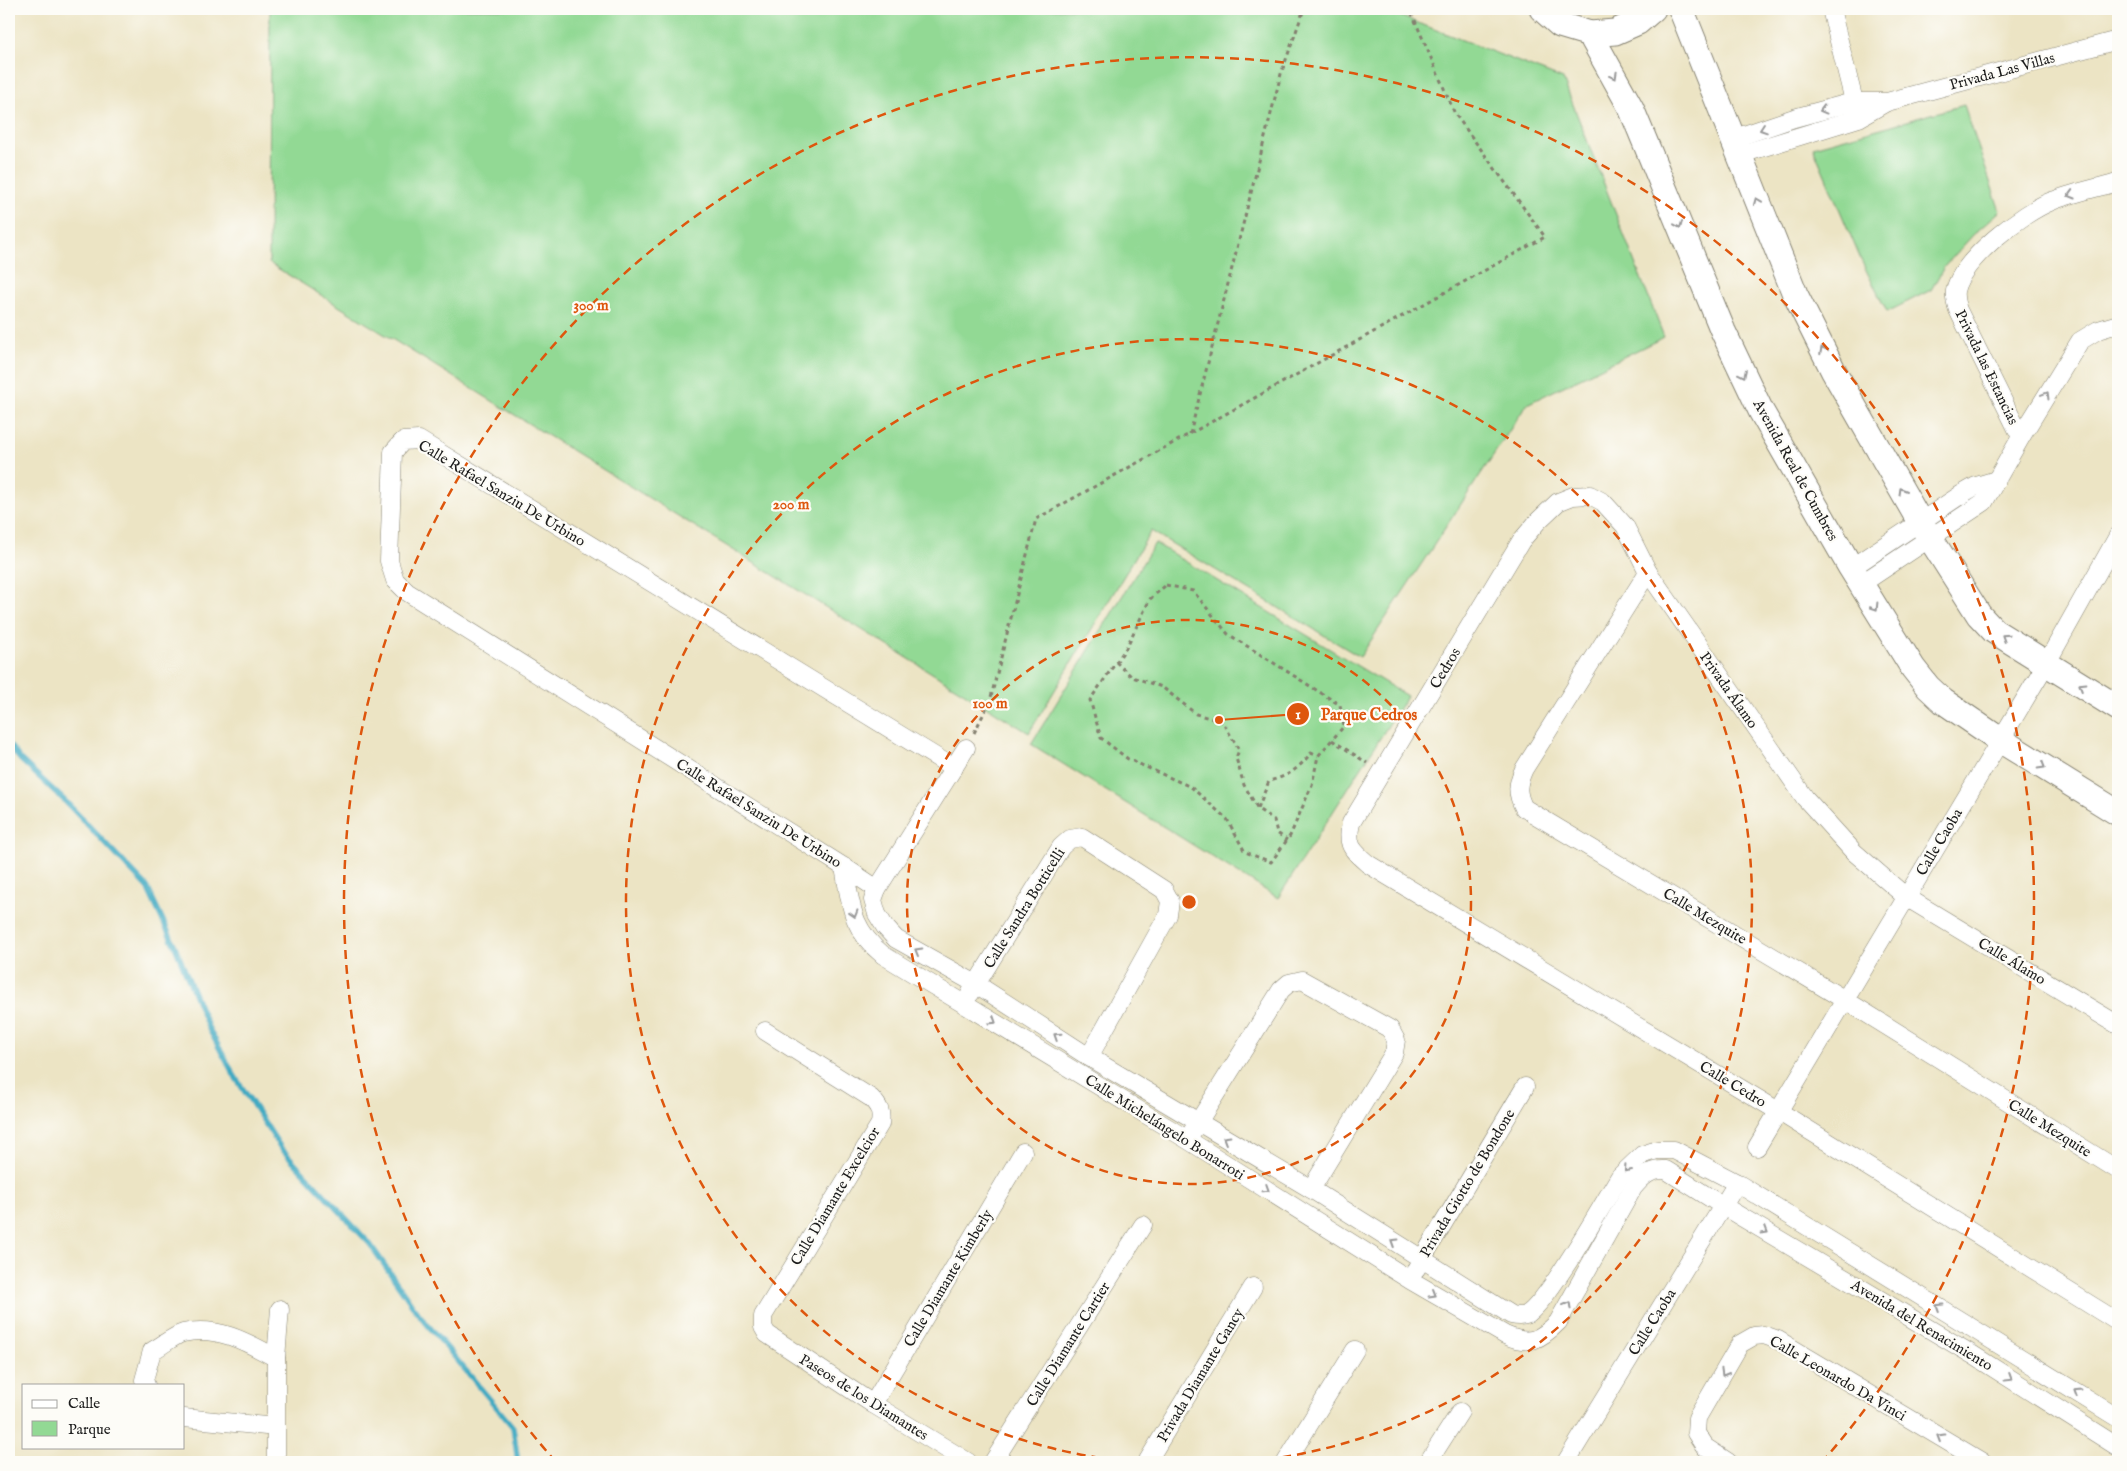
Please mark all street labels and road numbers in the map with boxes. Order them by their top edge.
street label: Privada Las Villas [1947,48,2057,95]
street label: Privada las Estancias [1950,307,2023,428]
street label: Avenida Real de Cumbres [1748,395,1842,544]
street label: Calle Rafael Sanziu De Urbino [415,436,589,551]
street label: Cedros [1426,644,1465,692]
street label: Privada Álamo [1695,648,1762,732]
street label: Calle Rafael Sanziu De Urbino [672,755,845,872]
street label: Calle Caoba [1912,805,1967,879]
street label: Calle Sandra Botticelli [980,844,1069,972]
street label: Calle Mezquite [1659,884,1750,949]
street label: Calle Álamo [1974,934,2049,989]
street label: Calle Cedro [1696,1057,1770,1112]
street label: Calle Michelángelo Bonarroti [1081,1070,1248,1184]
street label: Calle Mezquite [2005,1095,2095,1162]
street label: Privada Giotto de Bondone [1416,1106,1519,1261]
street label: Calle Diamante Excelcior [787,1123,885,1269]
street label: Calle Diamante Kimberly [900,1205,997,1351]
street label: Avenida del Renacimiento [1847,1275,1996,1375]
street label: Calle Diamante Cartier [1022,1278,1115,1410]
street label: Calle Caoba [1624,1285,1681,1359]
street label: Privada Diamante Gancy [1153,1304,1248,1446]
street label: Calle Leonardo Da Vinci [1766,1332,1909,1425]
street label: Paseos de los Diamantes [796,1350,932,1445]

